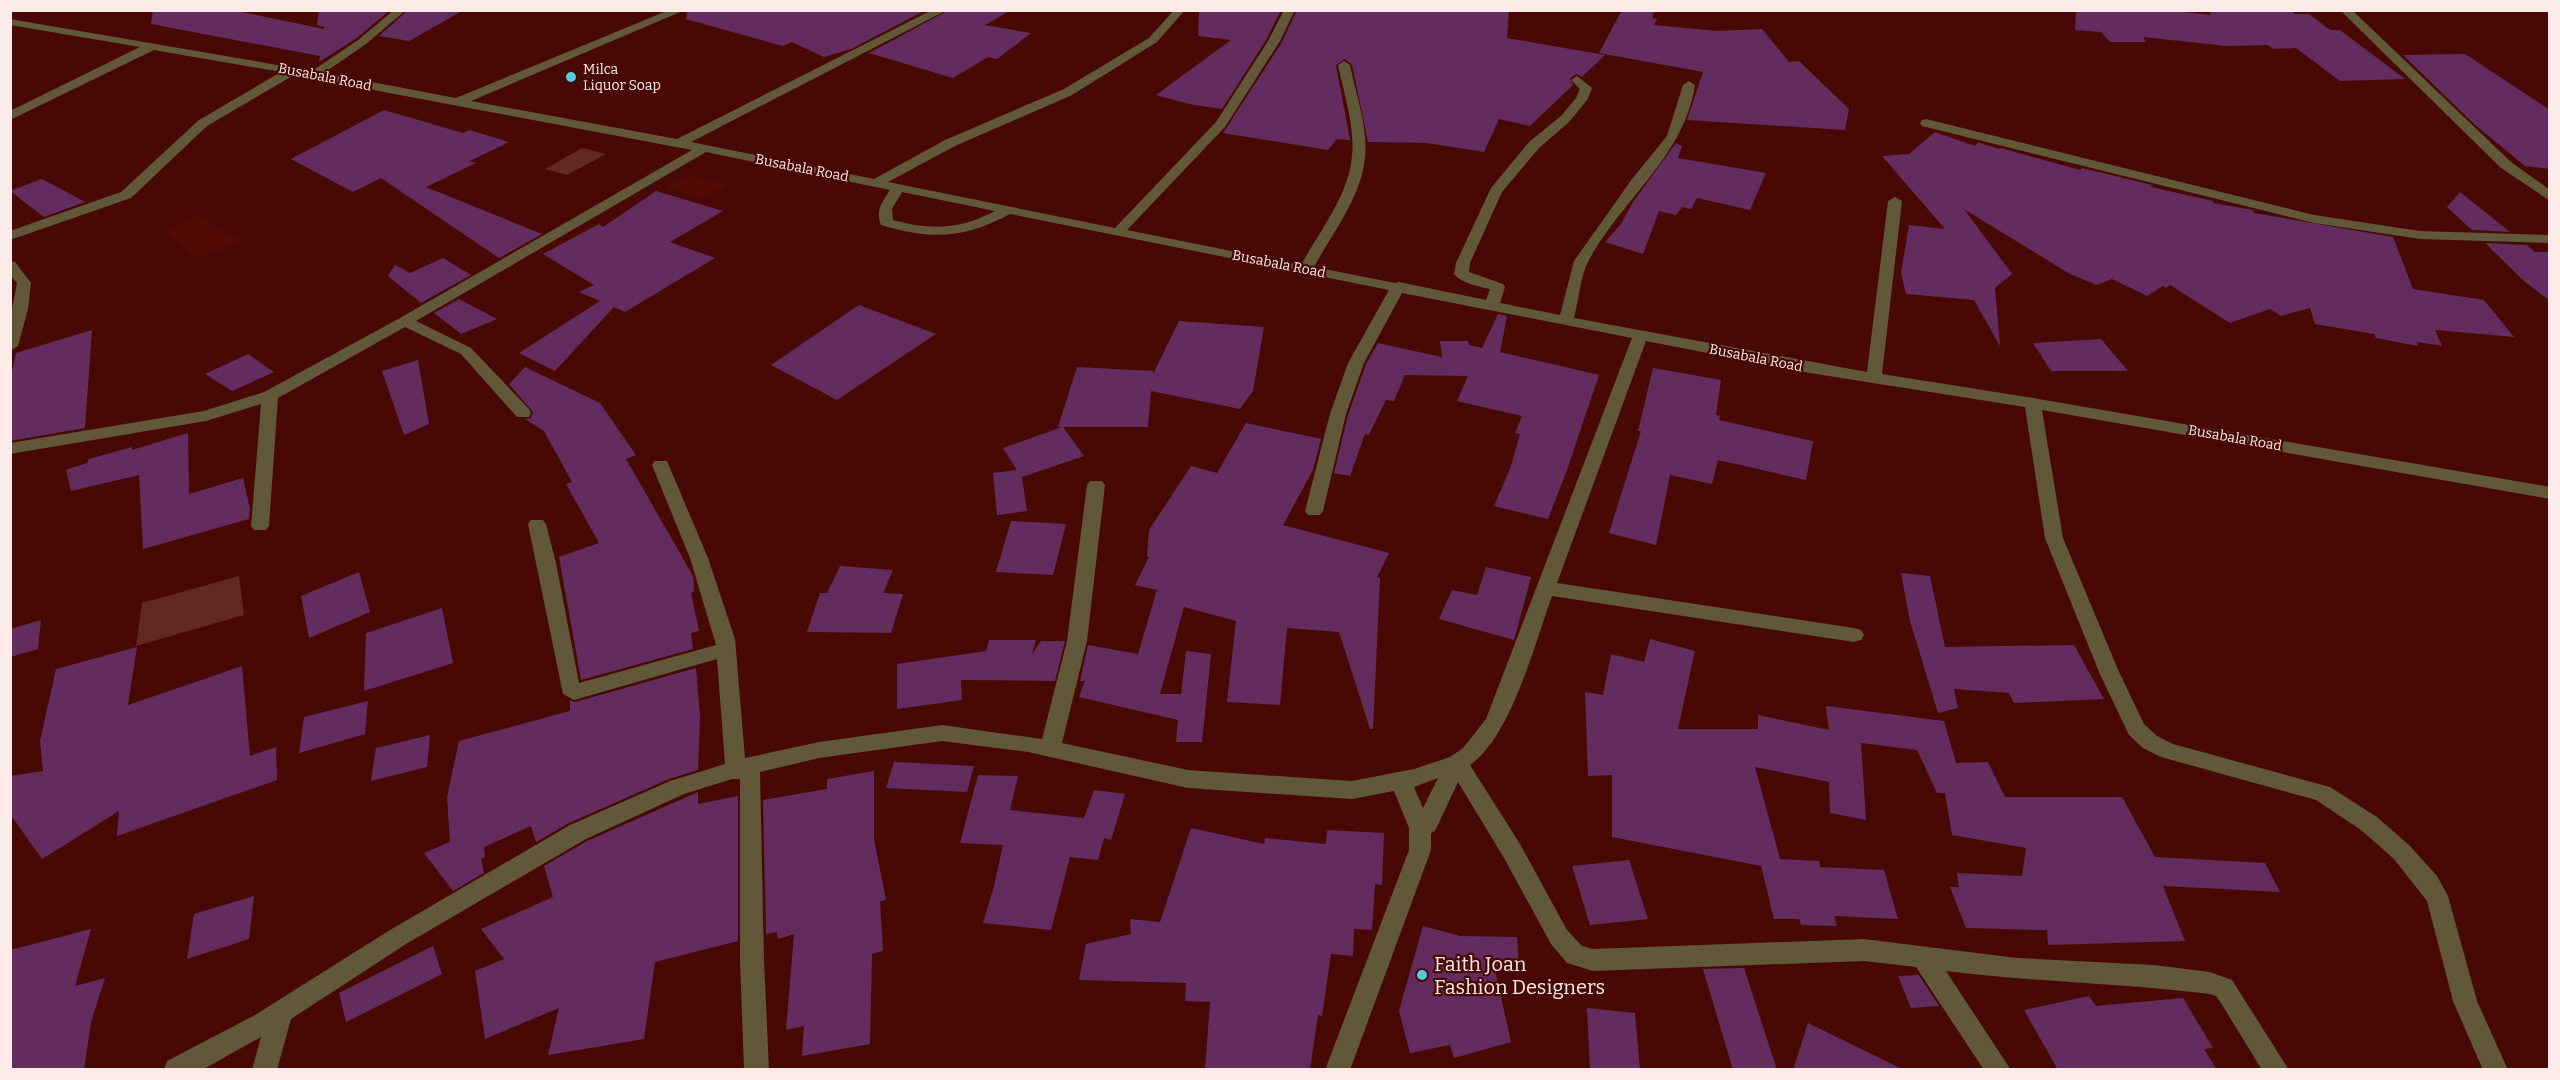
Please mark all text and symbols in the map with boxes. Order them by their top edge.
street label: Busabala Road [277,60,373,94]
place label: Milca Liquor Soap [583,61,661,94]
marker: Milca Liquor Soap [564,70,578,84]
street label: Busabala Road [754,151,850,185]
street label: Busabala Road [1231,247,1327,281]
street label: Busabala Road [1708,341,1804,375]
street label: Busabala Road [2187,421,2283,455]
place label: Faith Joan Fashion Designers [1434,952,1605,999]
marker: Faith Joan Fashion Designers [1415,968,1429,982]

